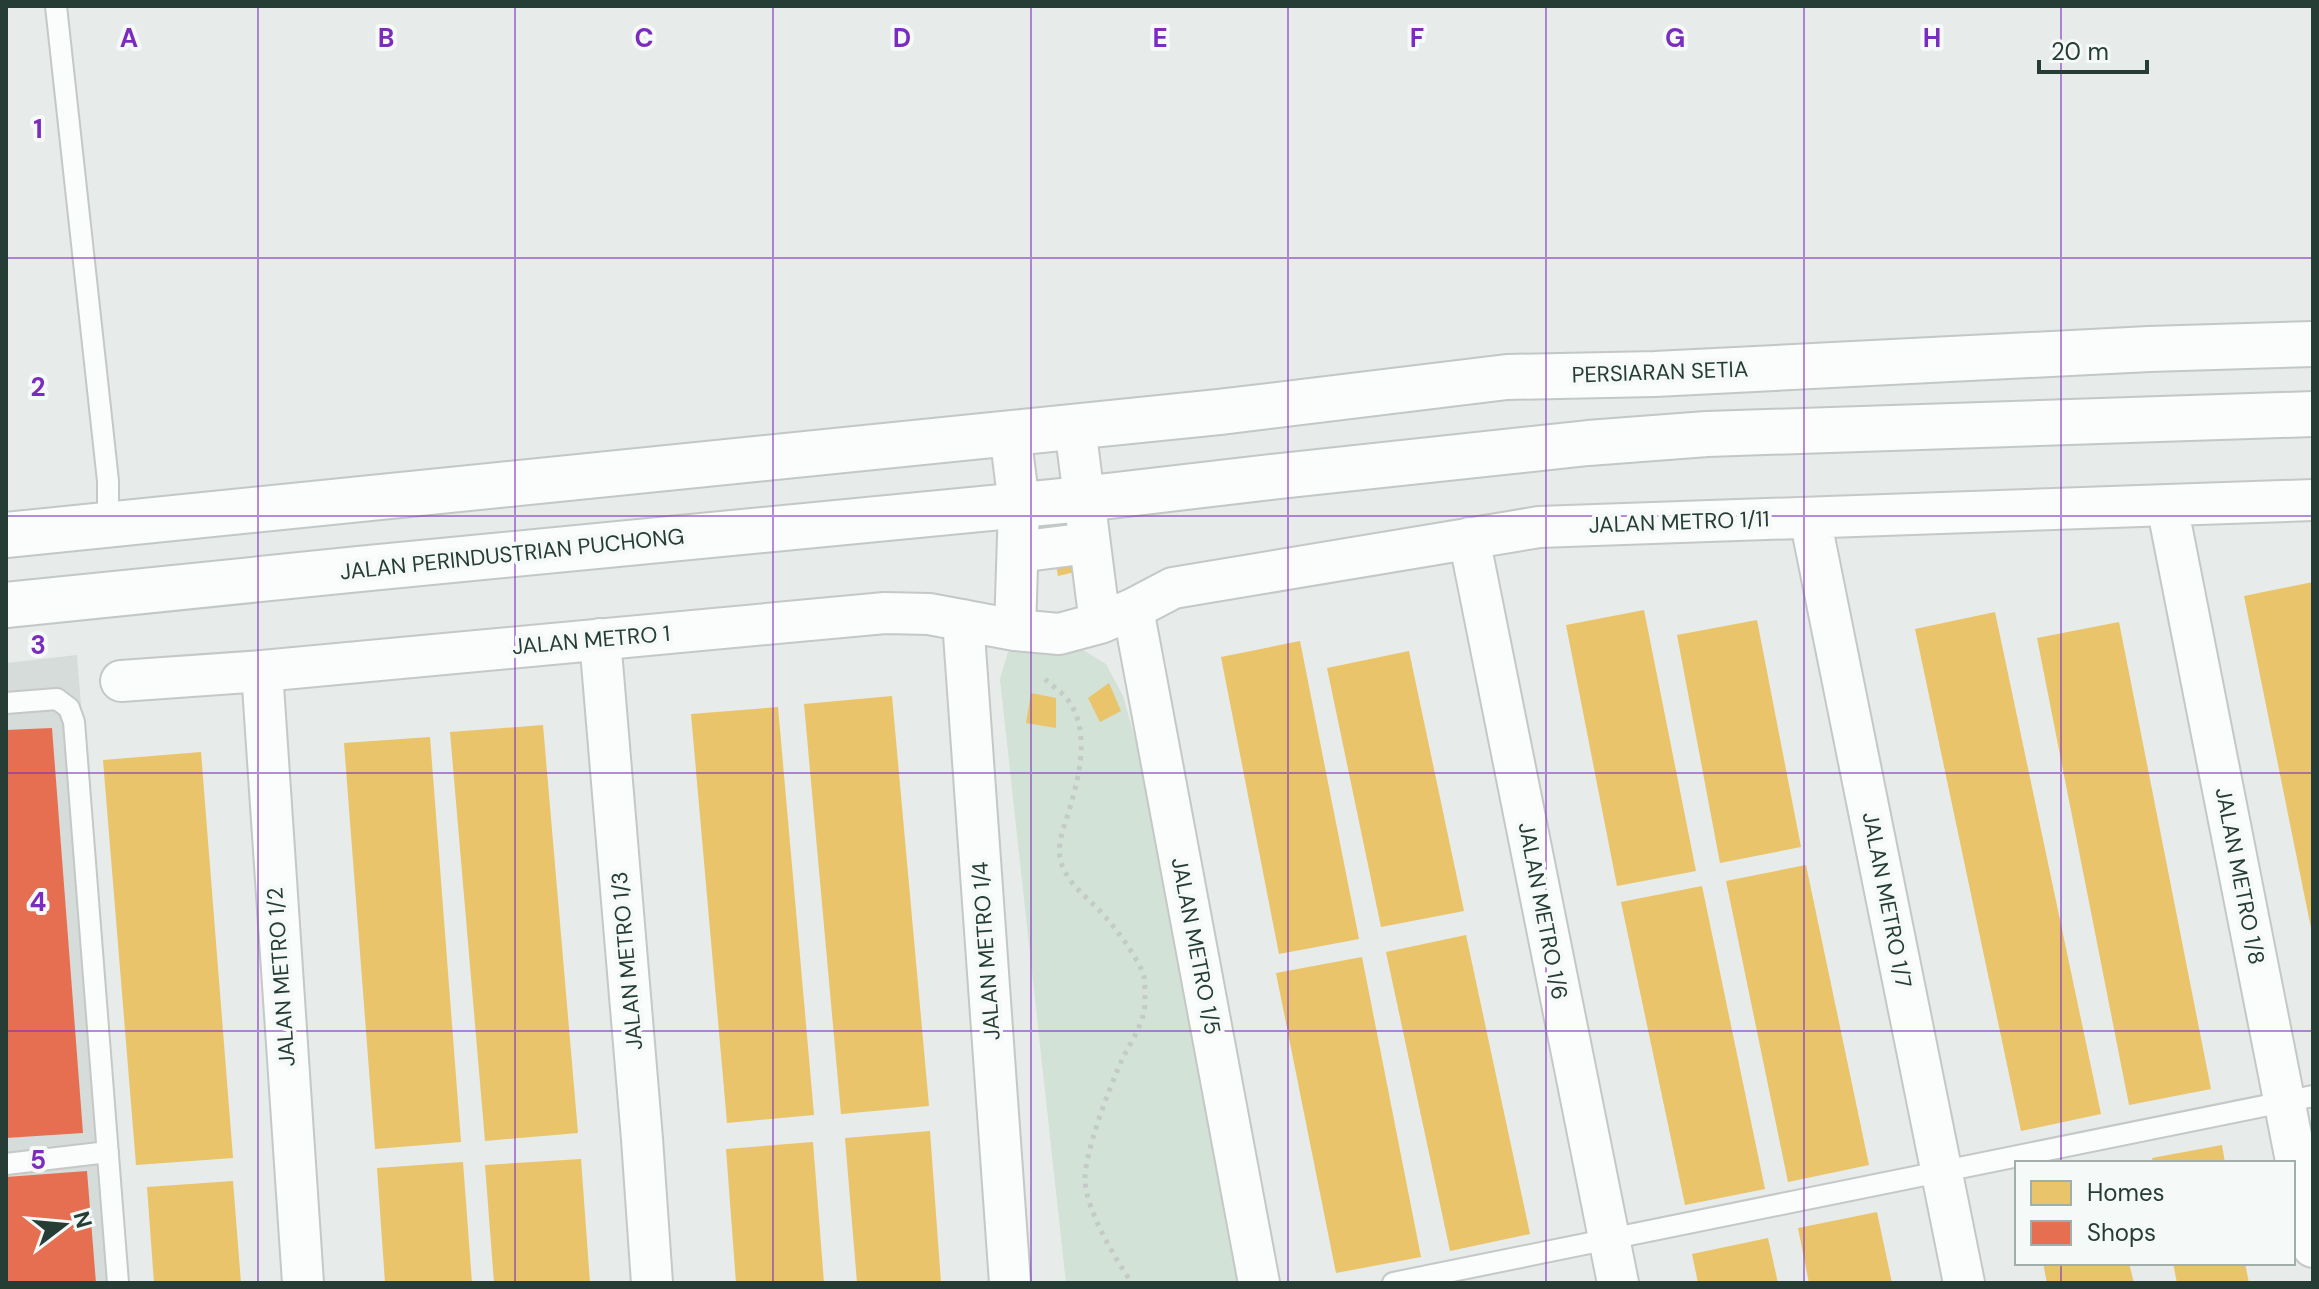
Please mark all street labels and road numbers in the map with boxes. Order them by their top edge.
street label: PERSIARAN SETIA [1571,354,1749,390]
street label: JALAN METRO 1/11 [1588,504,1770,540]
street label: JALAN PERINDUSTRIAN PUCHONG [339,522,685,586]
street label: JALAN METRO 1 [511,619,671,661]
street label: JALAN METRO 1/8 [2209,785,2271,967]
street label: JALAN METRO 1/7 [1856,810,1918,990]
street label: JALAN METRO 1/6 [1512,820,1574,1002]
street label: JALAN METRO 1/5 [1165,855,1227,1037]
street label: JALAN METRO 1/4 [965,861,1007,1041]
street label: JALAN METRO 1/3 [605,871,649,1051]
street label: JALAN METRO 1/2 [260,886,302,1068]

